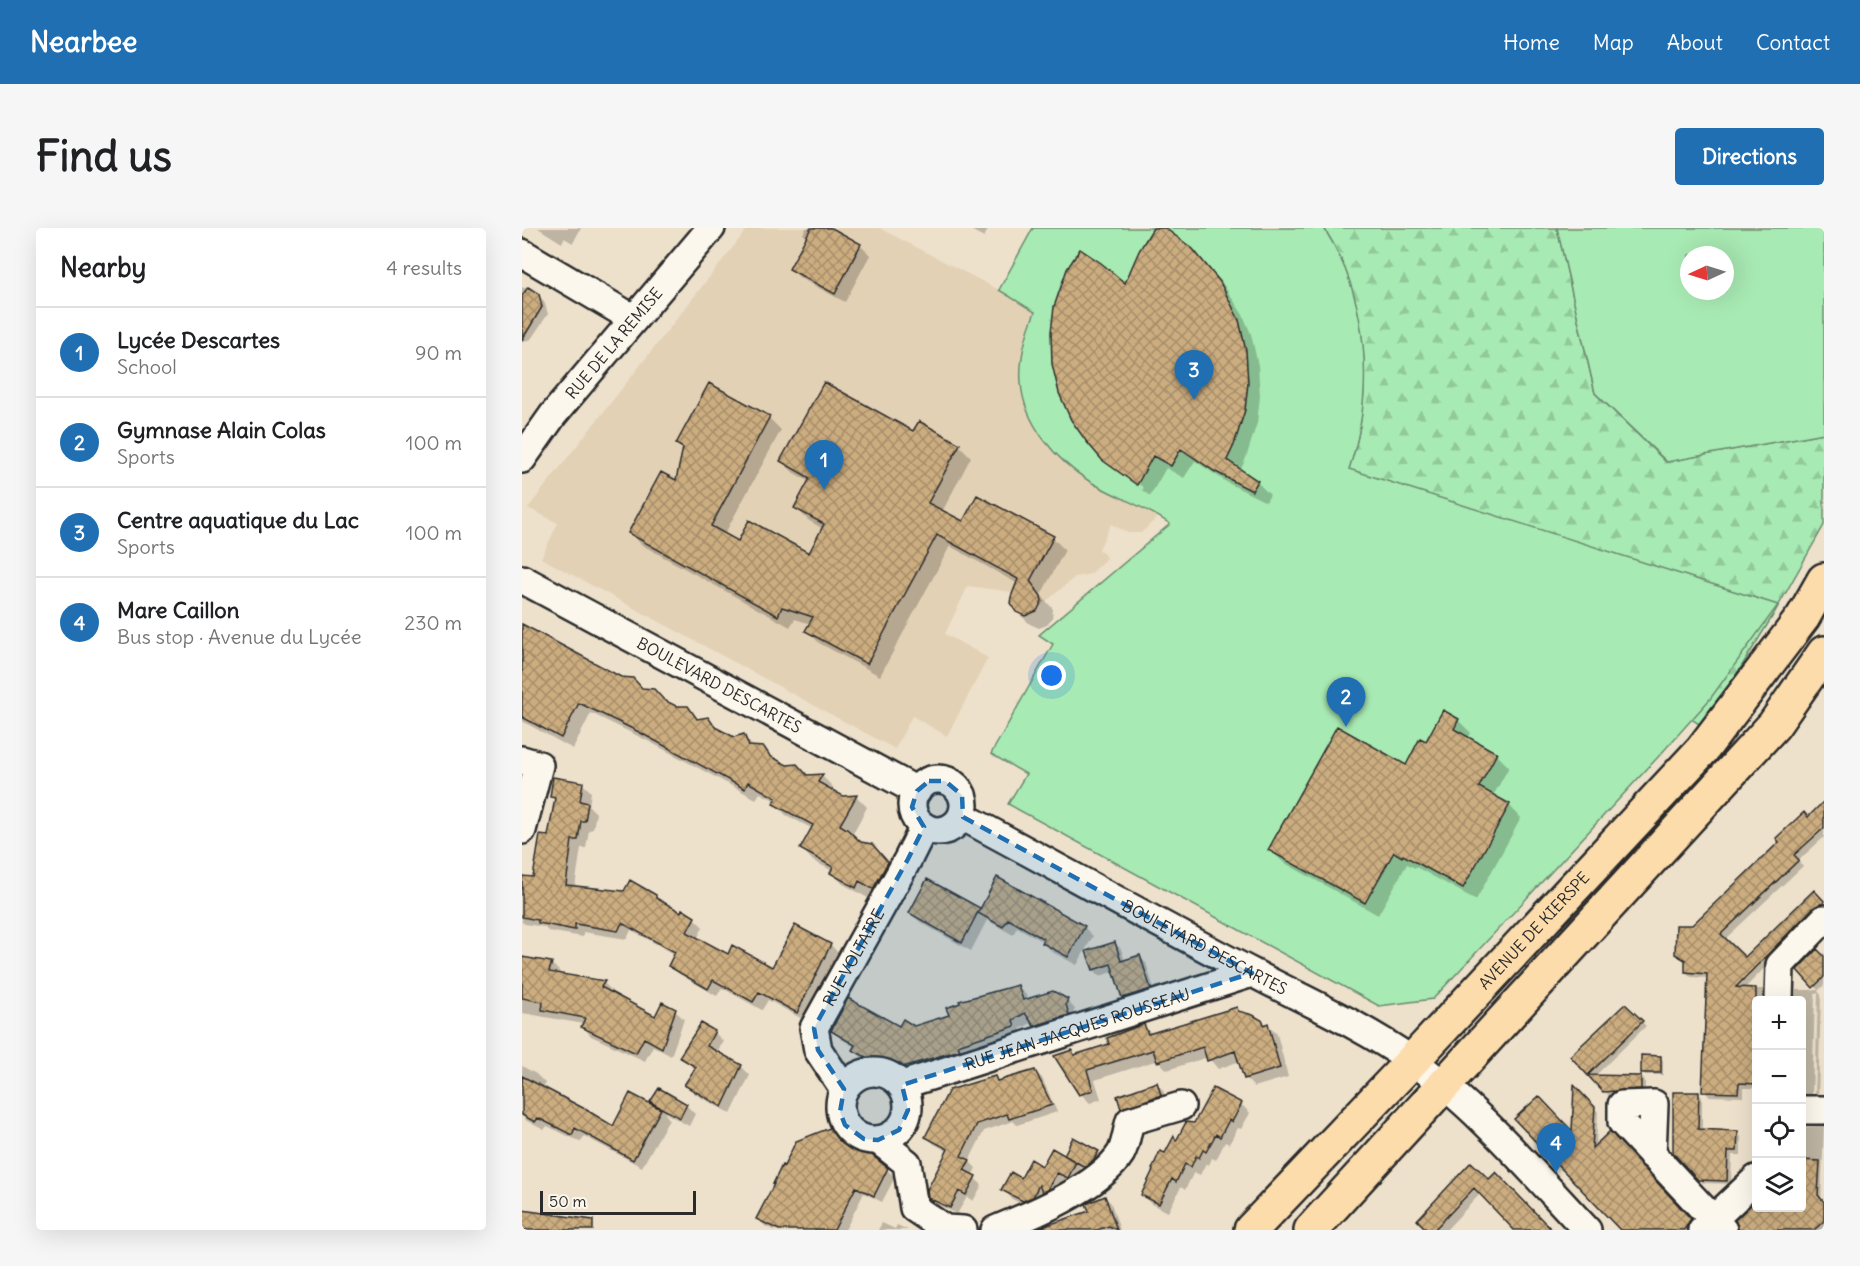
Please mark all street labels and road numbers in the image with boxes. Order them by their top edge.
street label: RUE DE LA REMISE [561,283,666,403]
street label: BOULEVARD DESCARTES [634,633,805,737]
street label: AVENUE DE KIERSPE [1474,867,1593,993]
street label: BOULEVARD DESCARTES [1119,895,1291,999]
street label: RUE VOLTAIRE [818,905,888,1010]
street label: RUE JEAN-JACQUES ROUSSEAU [962,984,1192,1074]

